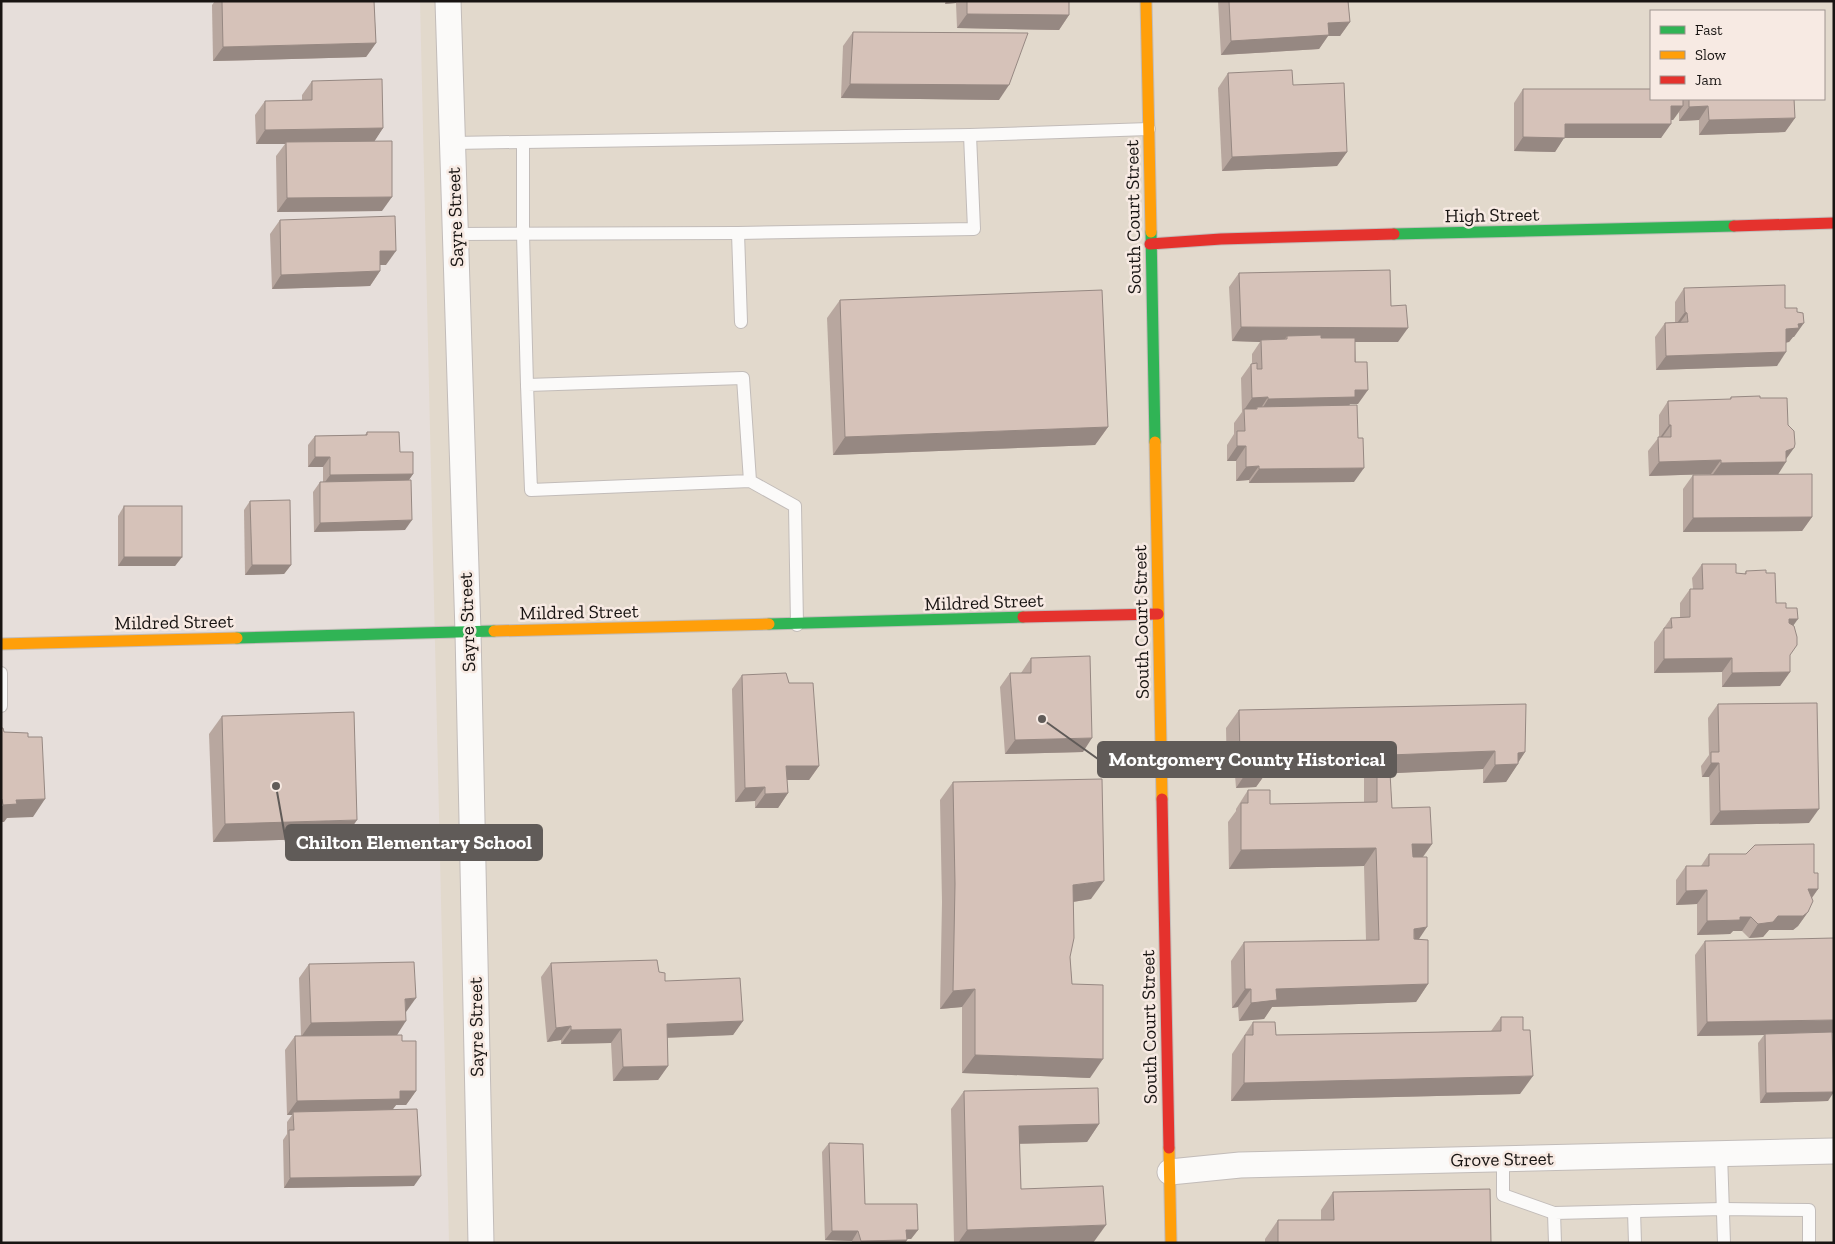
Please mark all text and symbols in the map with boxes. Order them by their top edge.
legend [1650,10,1825,100]
text: Fast [1695,21,1723,39]
text: Slow [1695,46,1727,64]
text: Jam [1695,71,1722,89]
street label: South Court Street [1120,140,1146,294]
street label: Sayre Street [442,167,468,267]
street label: High Street [1444,203,1540,227]
street label: South Court Street [1128,545,1154,699]
street label: Sayre Street [454,572,480,672]
street label: Mildred Street [924,588,1044,616]
street label: Mildred Street [519,599,639,625]
street label: Mildred Street [114,609,234,635]
callout: Montgomery County Historical [1098,742,1396,777]
text: Montgomery County Historical [1109,747,1386,771]
callout: Chilton Elementary School [286,825,542,860]
text: Chilton Elementary School [296,830,532,854]
street label: South Court Street [1136,950,1162,1104]
street label: Sayre Street [464,977,488,1077]
street label: Grove Street [1450,1147,1554,1171]

